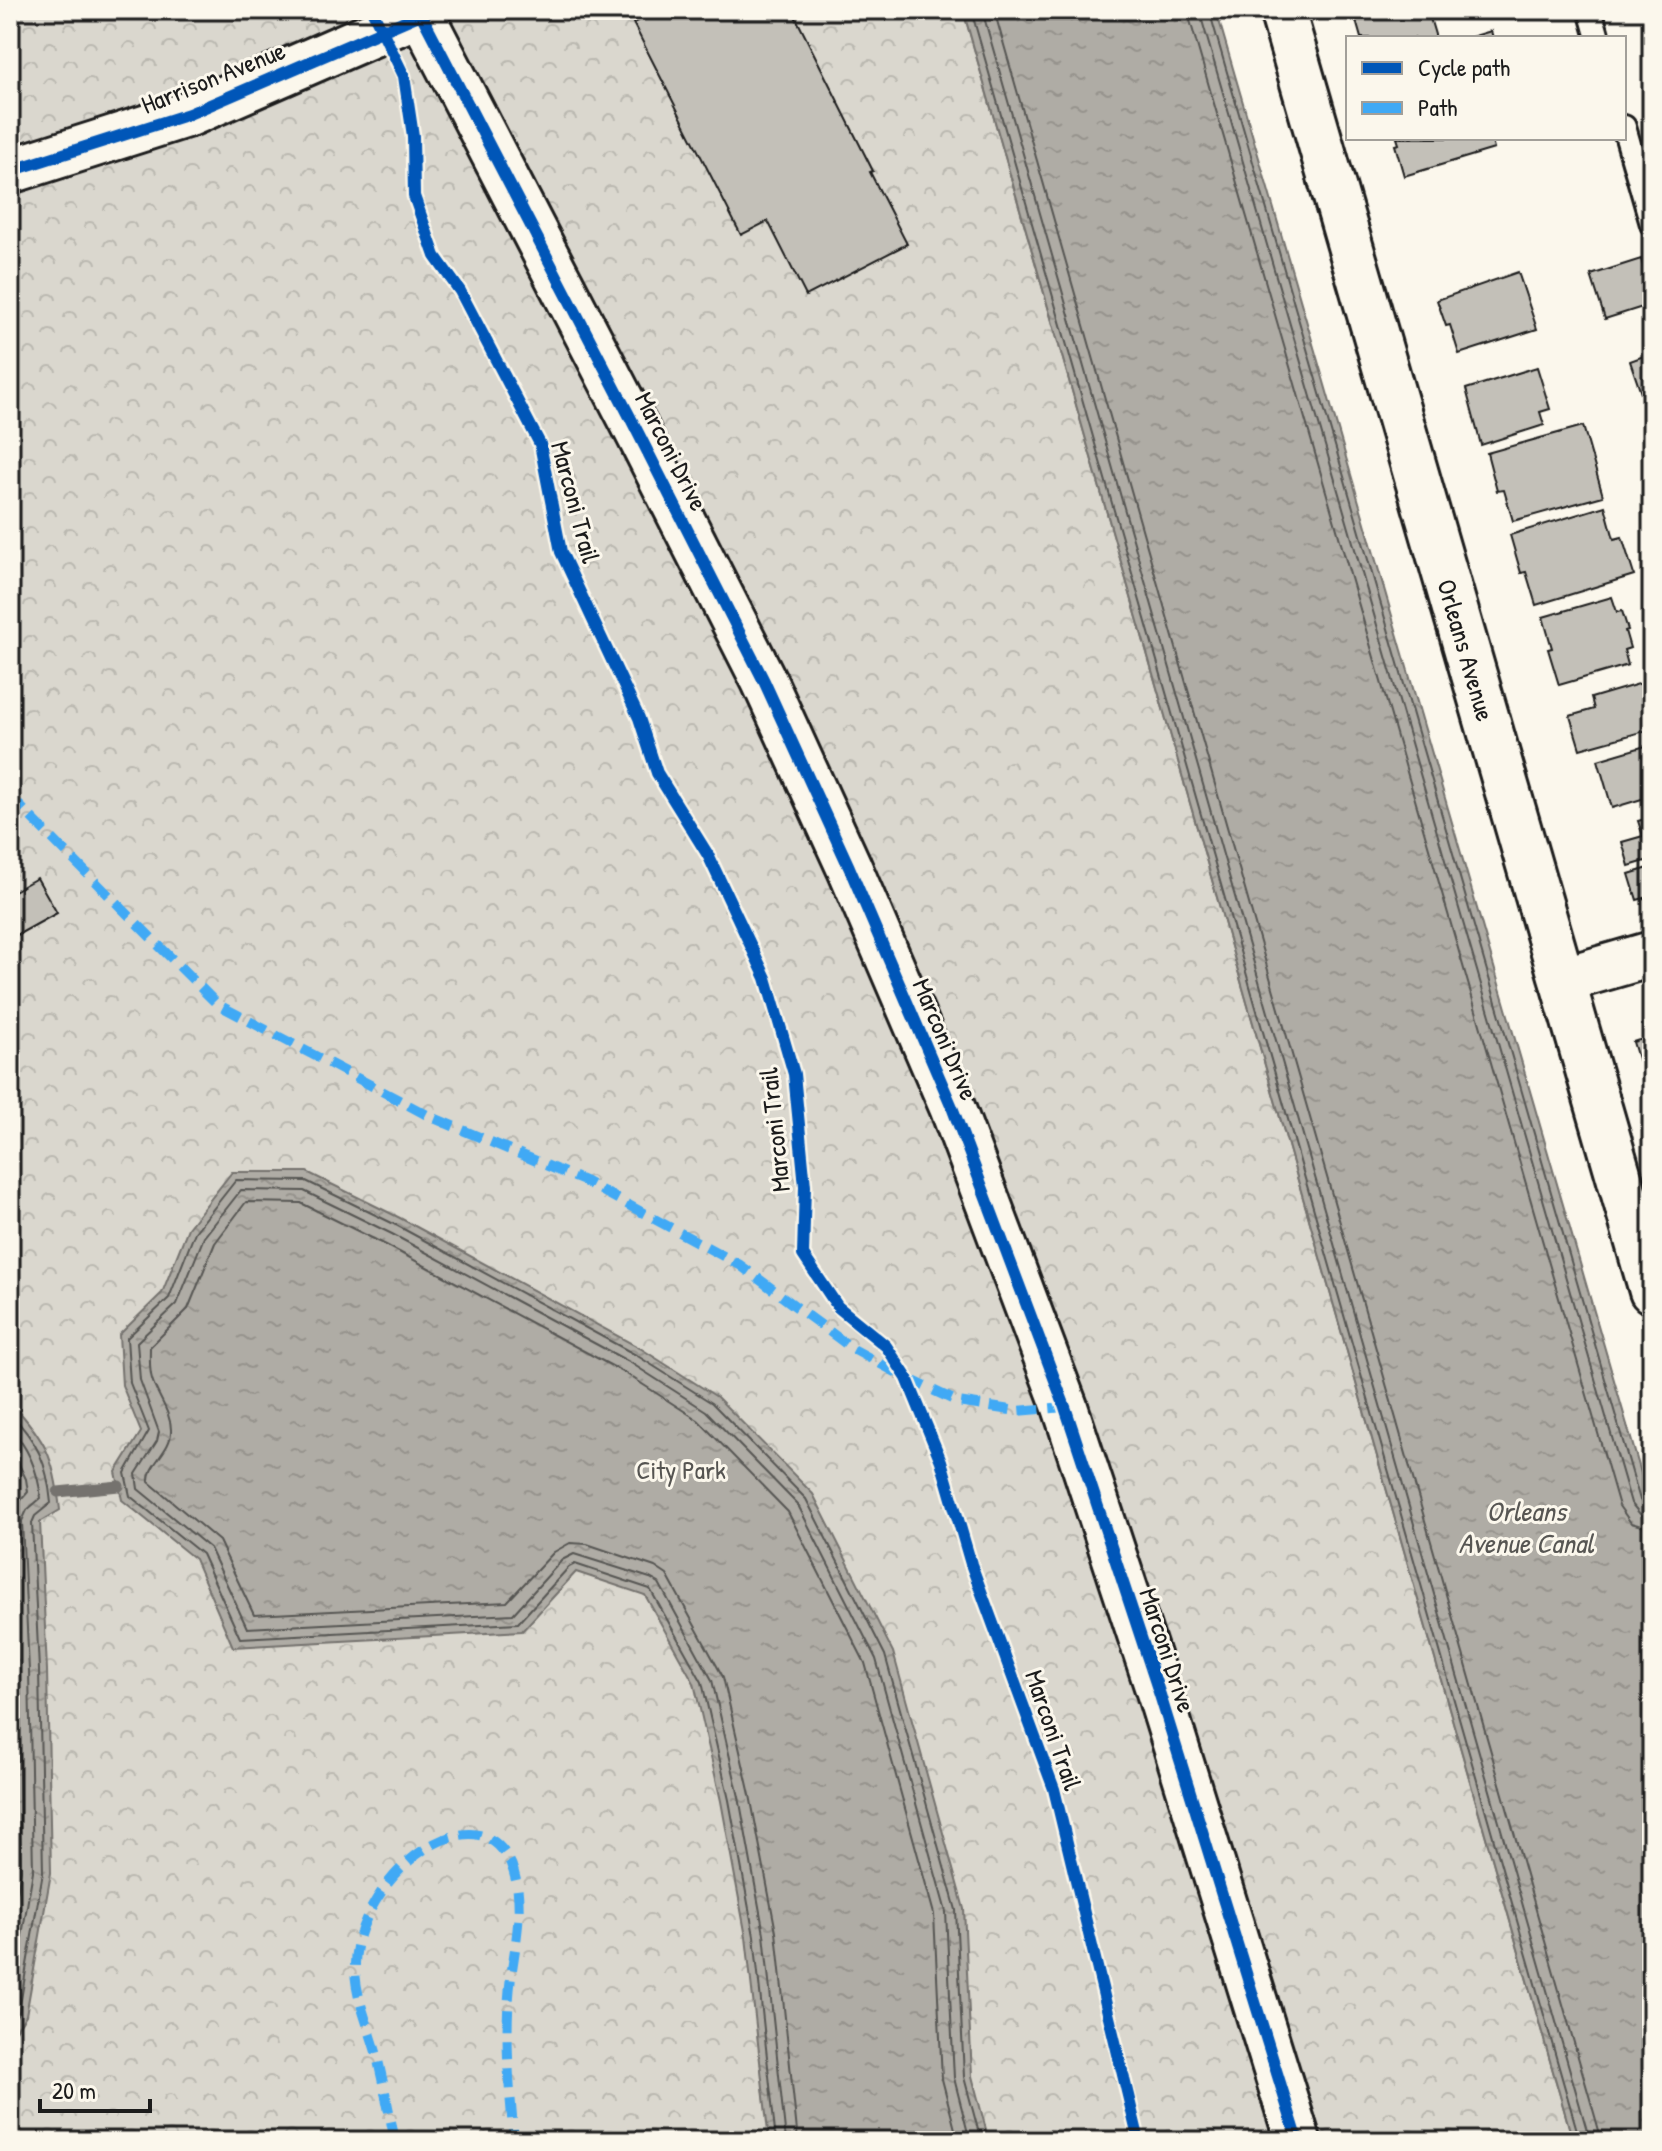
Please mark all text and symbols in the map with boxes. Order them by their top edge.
street label: Harrison Avenue [136,32,290,122]
legend [1346,36,1626,140]
text: Cycle path [1418,51,1510,83]
text: Path [1418,91,1457,123]
street label: Marconi Drive [627,386,717,516]
street label: Marconi Trail [543,437,609,567]
street label: Orleans Avenue [1430,575,1504,725]
street label: Marconi Drive [905,973,987,1105]
street label: Marconi Trail [750,1066,798,1194]
park label: City Park [636,1452,726,1487]
water label: Orleans Avenue Canal [1459,1492,1595,1562]
street label: Marconi Drive [1131,1583,1205,1717]
street label: Marconi Trail [1017,1665,1091,1795]
scale bar [40,2063,150,2113]
text: 20 m [52,2074,96,2106]

